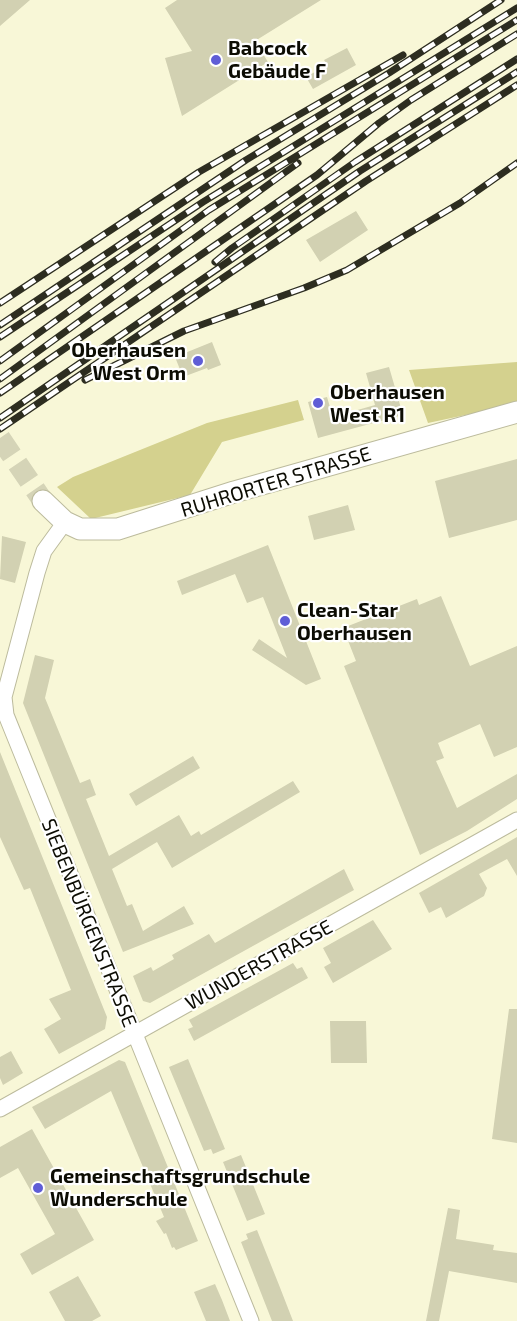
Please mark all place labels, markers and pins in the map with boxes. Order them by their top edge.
place label: Babcock Gebäude F [228,36,326,83]
marker: Babcock Gebäude F [209,53,223,67]
place label: Oberhausen West Orm [71,338,186,385]
marker: Oberhausen West Orm [191,354,205,368]
place label: Oberhausen West R1 [330,380,445,427]
marker: Oberhausen West R1 [311,396,325,410]
place label: Clean-Star Oberhausen [297,598,412,645]
marker: Clean-Star Oberhausen [278,614,292,628]
place label: Gemeinschaftsgrundschule Wunderschule [50,1164,310,1211]
marker: Gemeinschaftsgrundschule Wunderschule [31,1181,45,1195]

